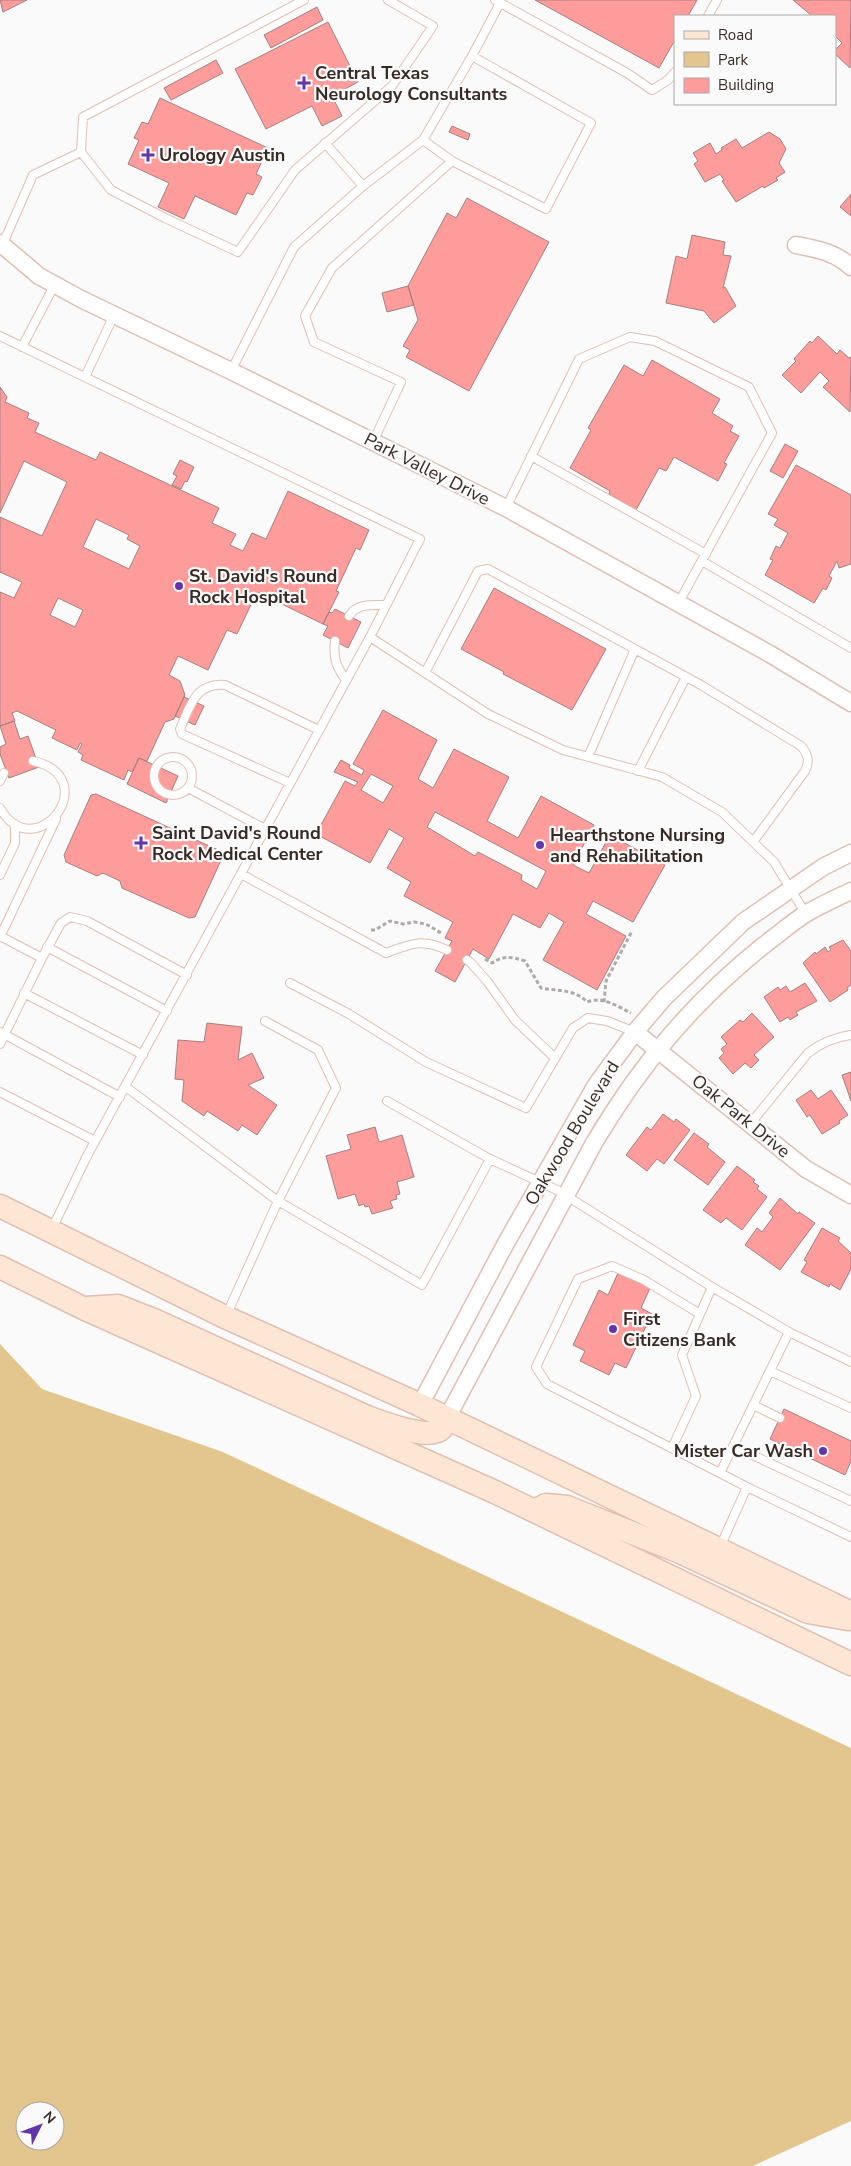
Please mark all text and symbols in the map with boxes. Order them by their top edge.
legend [674,15,836,105]
text: Road [718,25,753,45]
text: Park [718,50,748,70]
place label: Central Texas Neurology Consultants [315,61,508,106]
text: Building [718,75,774,95]
marker: Central Texas Neurology Consultants [297,76,311,90]
place label: Urology Austin [159,143,285,167]
marker: Urology Austin [141,148,155,162]
street label: Park Valley Drive [360,427,494,511]
place label: St. David's Round Rock Hospital [189,564,337,609]
marker: St. David's Round Rock Hospital [173,580,185,592]
place label: Saint David's Round Rock Medical Center [152,821,323,866]
place label: Hearthstone Nursing and Rehabilitation [550,823,725,868]
marker: Saint David's Round Rock Medical Center [134,836,148,850]
marker: Hearthstone Nursing and Rehabilitation [534,839,546,851]
street label: Oakwood Boulevard [519,1056,625,1210]
street label: Oak Park Drive [687,1069,795,1163]
place label: First Citizens Bank [623,1307,736,1352]
marker: First Citizens Bank [607,1323,619,1335]
place label: Mister Car Wash [674,1439,813,1463]
marker: Mister Car Wash [817,1445,829,1457]
north arrow [15,2101,65,2151]
text: N [39,2107,60,2128]

